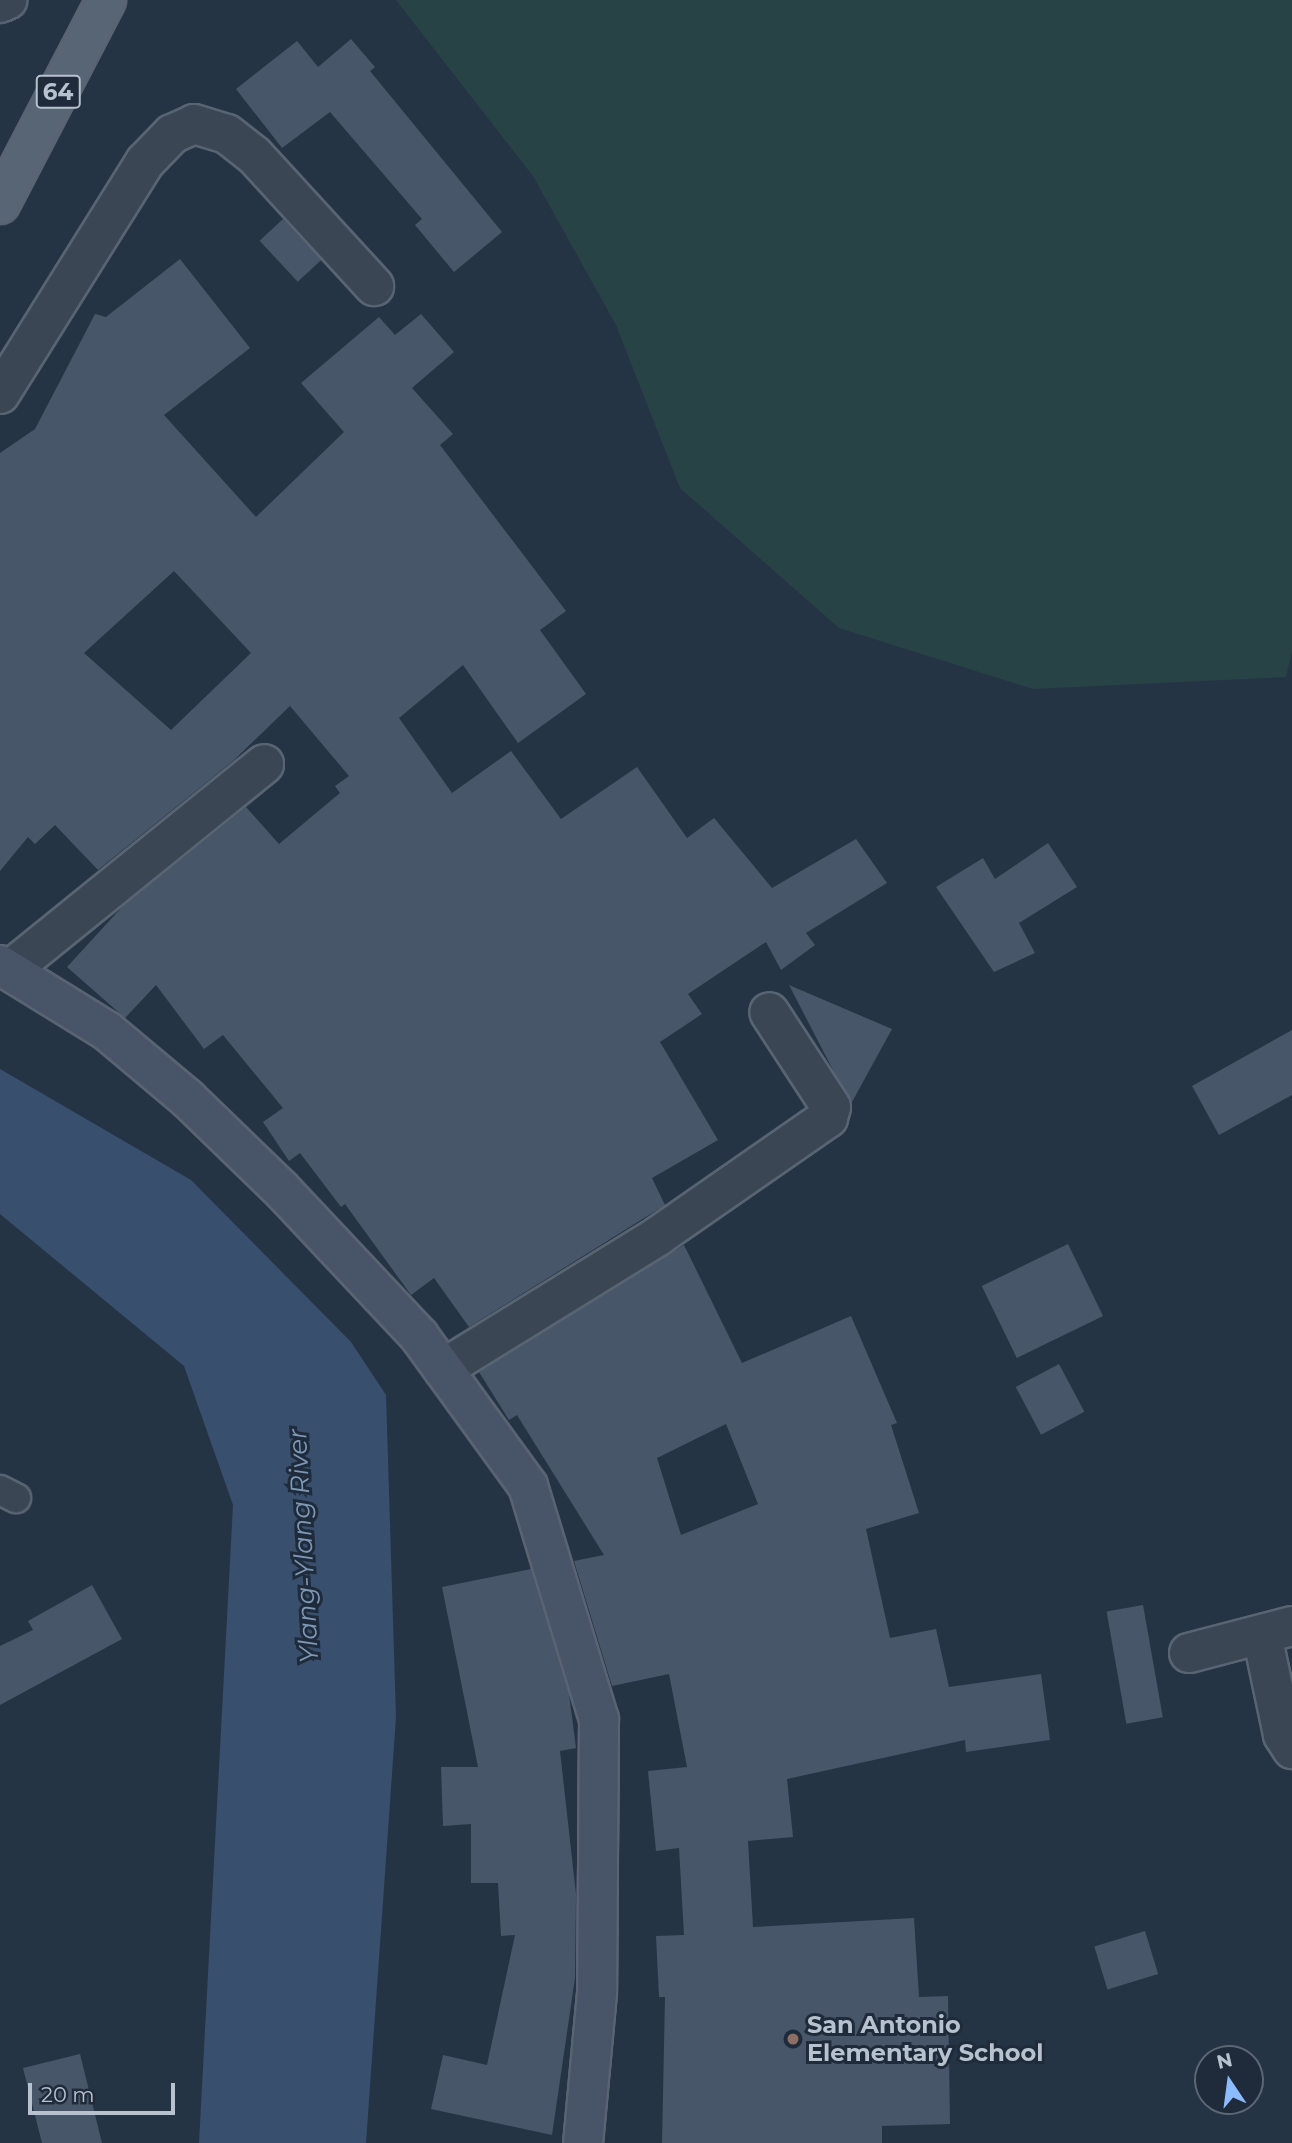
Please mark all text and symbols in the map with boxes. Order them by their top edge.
road number: 64 [35,72,81,111]
water label: Ylang-Ylang River [282,1428,326,1664]
place label: San Antonio Elementary School [807,2011,1044,2067]
marker: San Antonio Elementary School [785,2031,801,2047]
north arrow [1194,2045,1264,2115]
text: N [1215,2048,1235,2074]
scale bar [32,2070,178,2114]
text: 20 m [41,2082,95,2107]

